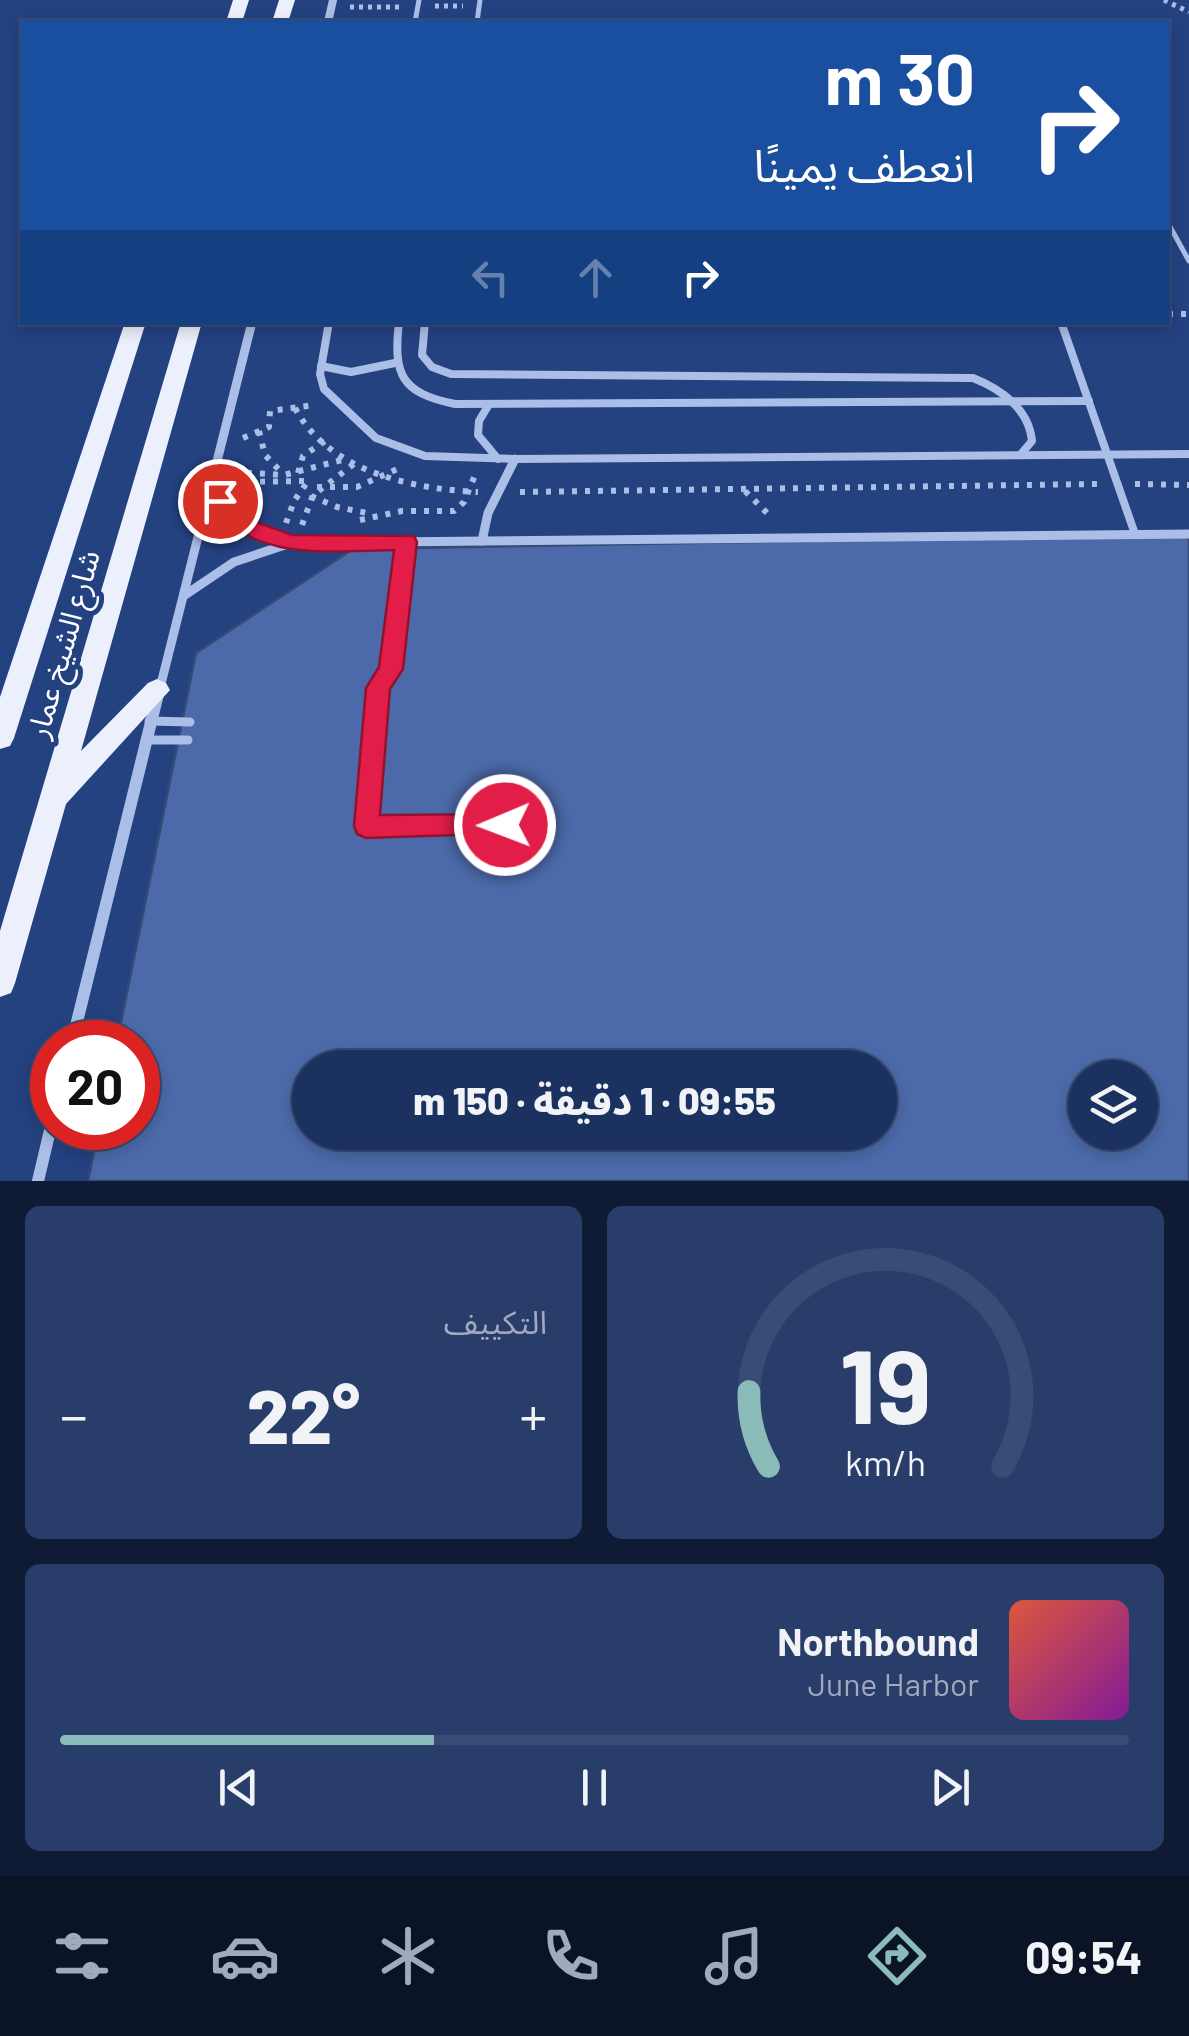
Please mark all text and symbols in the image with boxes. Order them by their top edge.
text: 30 m [825,35,975,119]
icon: right [1010,60,1140,190]
text: انعطف يمينًا [754,137,975,191]
icon: left [463,250,518,305]
icon: ahead [568,250,623,305]
icon: right [673,250,728,305]
pin [178,459,263,544]
icon: arrive [193,474,248,529]
street label: شارع الشيخ عمار [18,545,112,744]
position arrow [453,773,557,877]
speed limit sign: 20 [30,1020,160,1150]
map controls [1068,1060,1158,1150]
button: layers [1068,1060,1158,1150]
text: 09:55 · 1 دقيقة · 150 m [413,1077,776,1123]
text: التكييف [444,1302,547,1340]
text: 19 [839,1320,932,1445]
text: 22° [247,1369,360,1459]
text: − [60,1381,88,1447]
text: + [519,1381,547,1447]
text: km/h [845,1440,926,1483]
text: Northbound [777,1618,979,1664]
text: June Harbor [808,1664,979,1702]
icon: previous [211,1760,266,1815]
icon: pause [567,1760,622,1815]
icon: next [923,1760,978,1815]
icon: filters [47,1921,117,1991]
icon: car [210,1921,280,1991]
icon: climate [373,1921,443,1991]
icon: phone [536,1921,606,1991]
icon: music [699,1921,769,1991]
icon: directions [862,1921,932,1991]
text: 09:54 [1025,1929,1142,1983]

